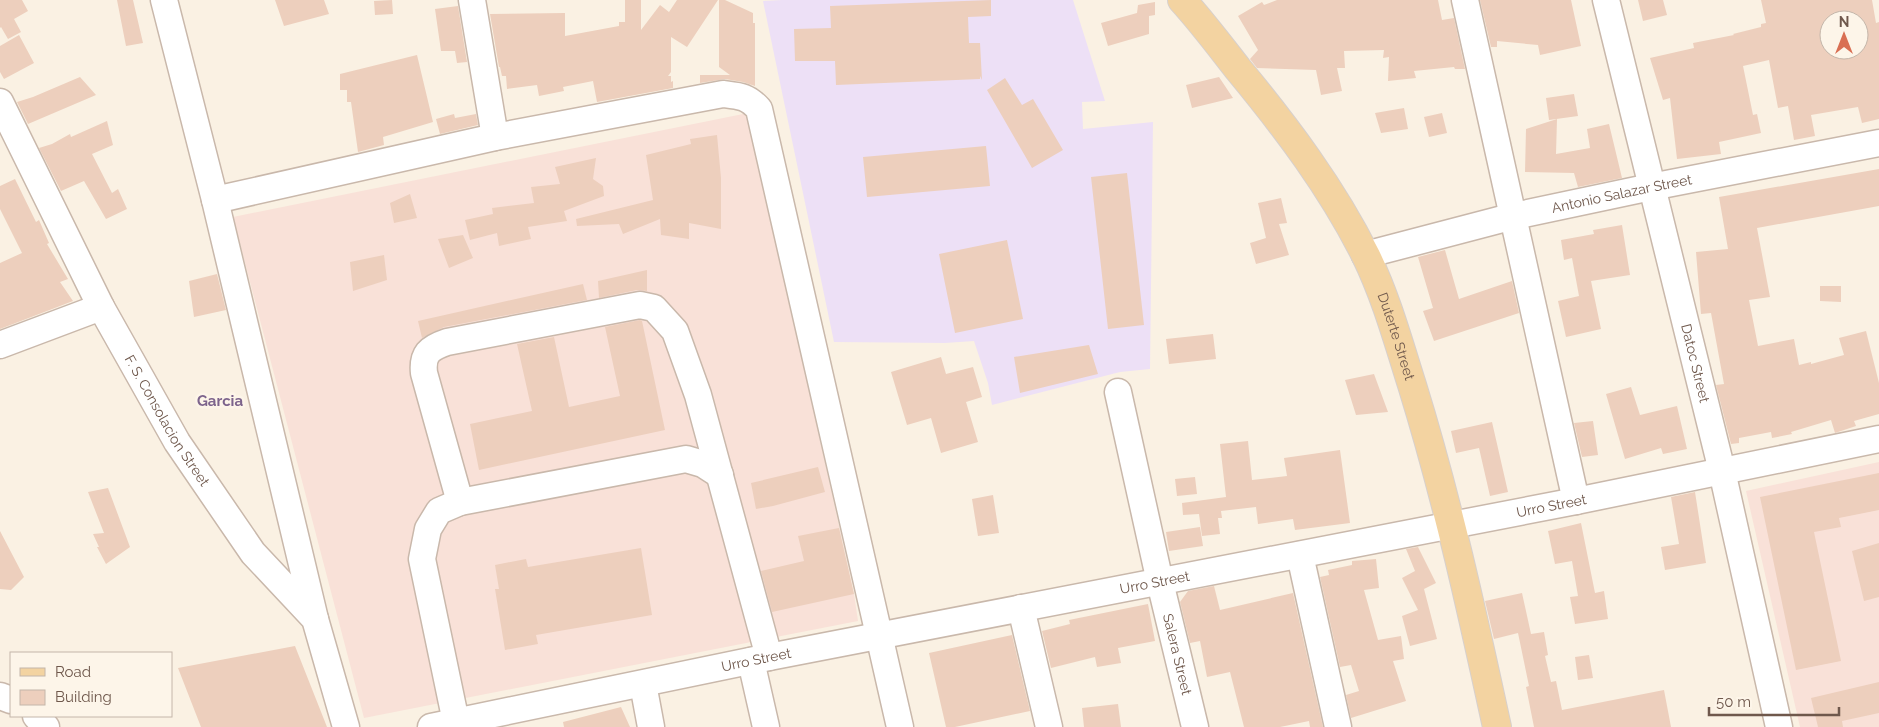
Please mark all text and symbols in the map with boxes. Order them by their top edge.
north arrow [1819,10,1869,60]
text: N [1839,14,1849,30]
street label: Antonio Salazar Street [1550,171,1693,216]
street label: Duterte Street [1374,290,1418,382]
street label: Datoc Street [1678,322,1713,404]
street label: F. S. Consolacion Street [122,352,213,489]
district label: Garcia [197,392,243,410]
street label: Urro Street [1515,491,1588,520]
street label: Urro Street [1118,568,1191,597]
street label: Salera Street [1160,612,1195,697]
street label: Urro Street [720,645,793,675]
legend [10,652,172,717]
text: Road [55,663,91,681]
scale bar [1709,684,1839,716]
text: Building [55,688,112,706]
text: 50 m [1716,693,1751,711]

